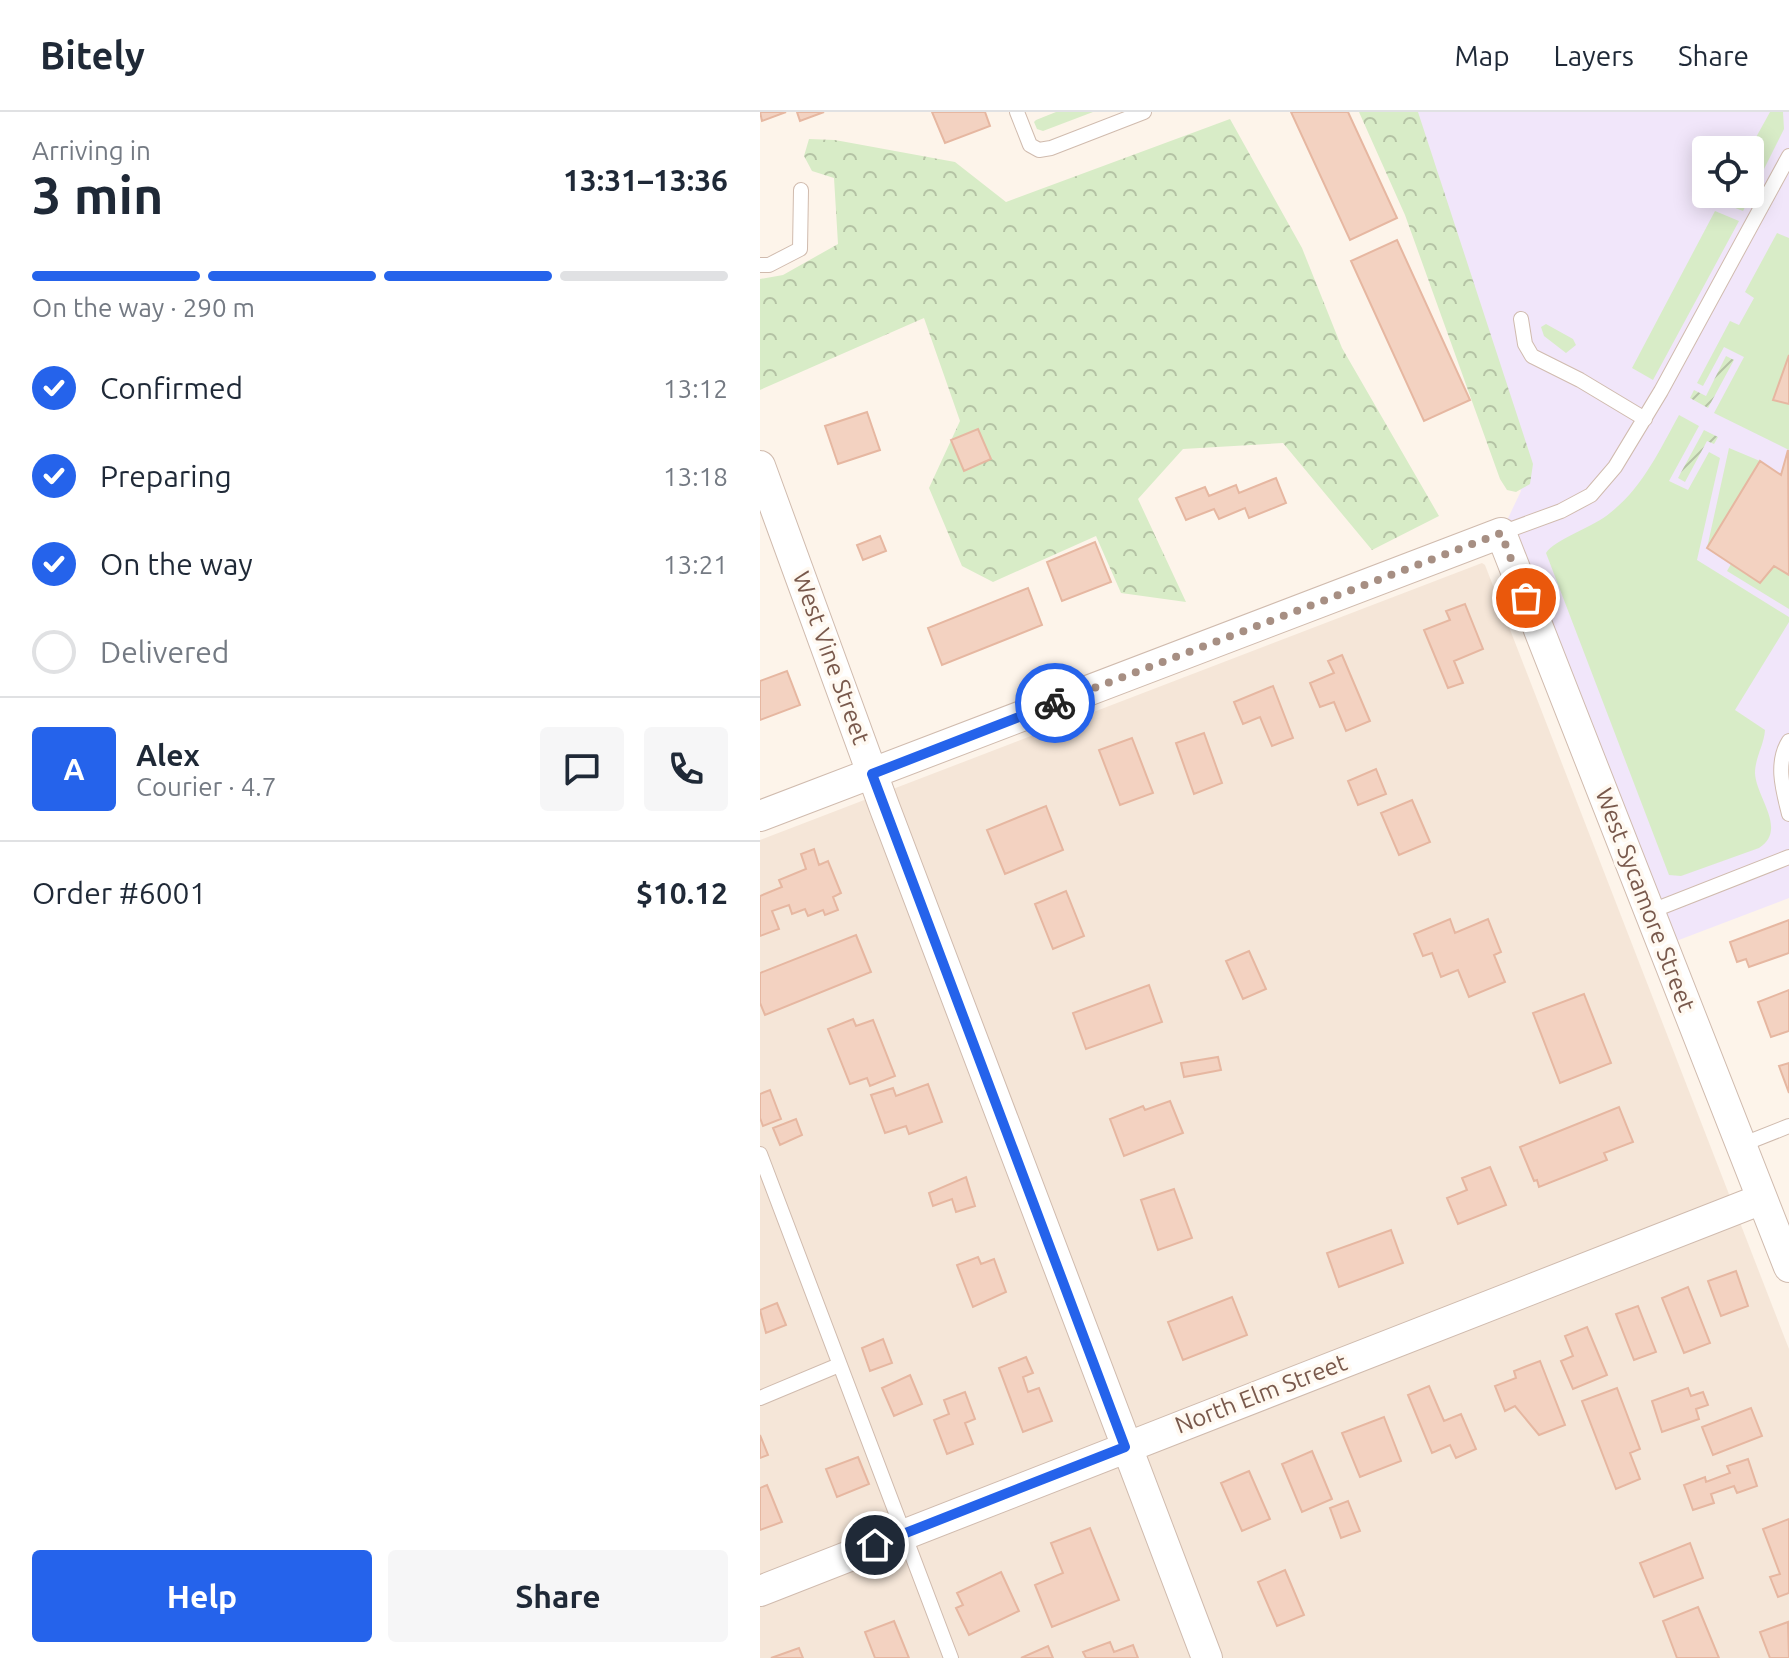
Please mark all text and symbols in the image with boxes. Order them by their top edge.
text: Bitely [40,34,145,76]
text: Map [1454,40,1510,71]
text: Layers [1554,40,1634,71]
text: Share [1678,40,1749,71]
text: Arriving in [32,136,151,165]
map controls [1692,136,1764,208]
button: locate [1692,136,1764,208]
text: 13:31–13:36 [563,163,728,197]
text: 3 min [32,166,163,224]
text: On the way · 290 m [32,293,255,322]
icon: check [32,366,76,410]
text: Confirmed [100,371,243,405]
text: 13:12 [663,374,728,403]
icon: check [32,454,76,498]
text: Preparing [100,459,232,493]
text: 13:18 [663,462,728,491]
icon: check [32,542,76,586]
text: On the way [100,547,253,581]
text: 13:21 [663,550,728,579]
pin [1492,564,1560,632]
street label: West Vine Street [788,568,875,748]
icon: bag [1504,576,1548,620]
text: Delivered [100,635,229,669]
courier [1015,663,1095,743]
icon: bike [1033,681,1077,725]
button: chat [540,727,624,811]
button: phone [644,727,728,811]
text: Alex [136,738,200,772]
text: A [63,752,85,786]
text: Courier · 4.7 [136,772,276,801]
street label: West Sycamore Street [1590,784,1701,1016]
text: Order #6001 [32,876,206,910]
text: $10.12 [636,876,728,910]
street label: North Elm Street [1171,1348,1351,1439]
pin [841,1511,909,1579]
icon: home [853,1523,897,1567]
button: Help [32,1550,372,1642]
button: Share [388,1550,728,1642]

